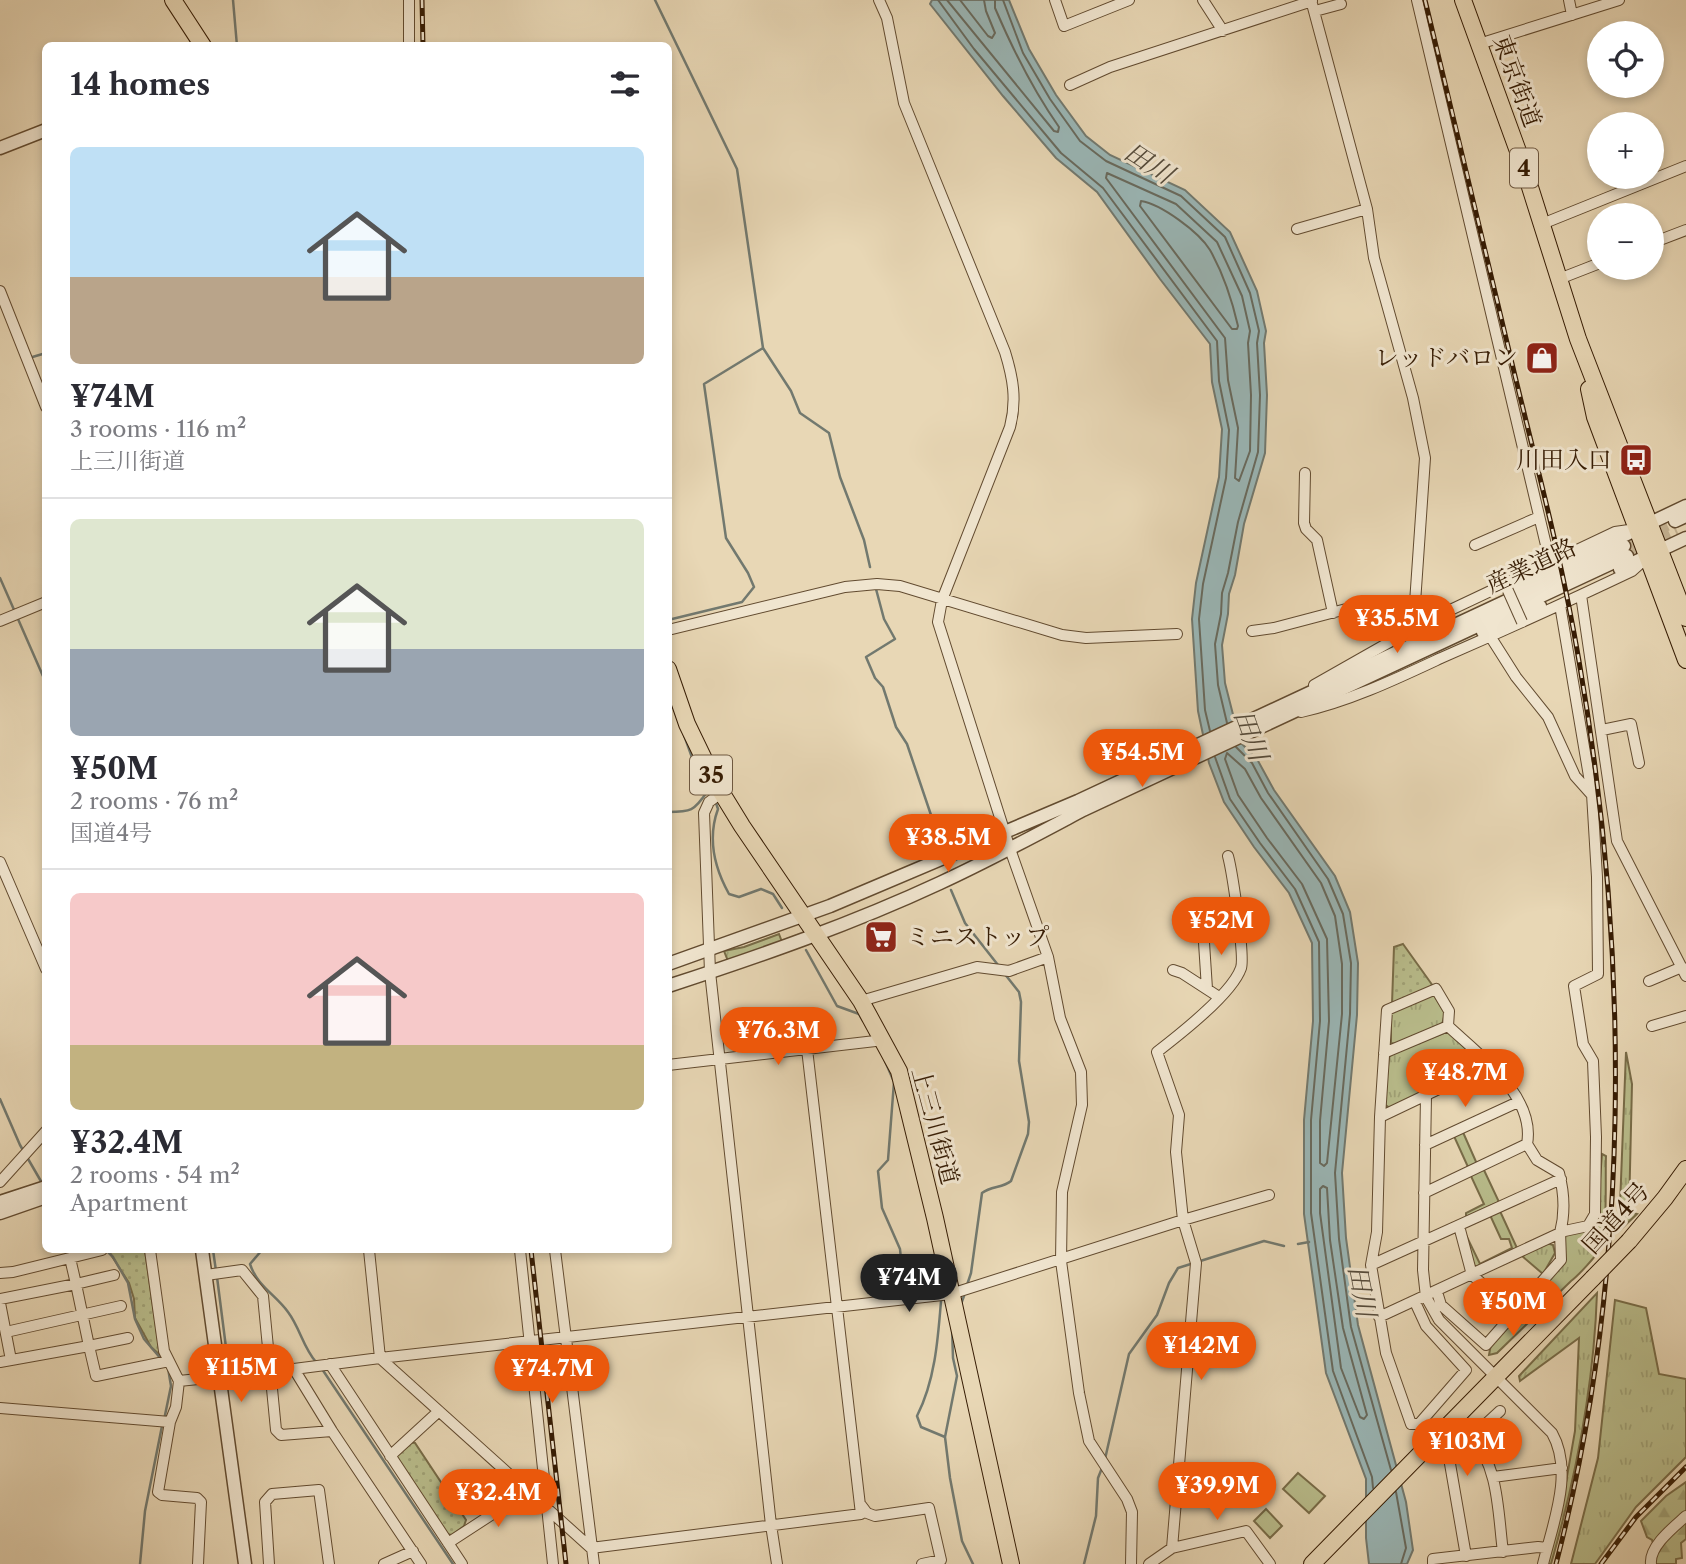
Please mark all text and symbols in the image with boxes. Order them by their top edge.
map controls [1587,21,1664,280]
button: locate [1587,21,1664,98]
street label: 東京街道 [1487,31,1548,131]
icon: filters [606,65,644,103]
text: 14 homes [70,66,210,103]
button: + [1587,112,1664,189]
water label: 田川 [1118,135,1182,192]
road number: 4 [1510,148,1538,188]
icon: home [294,193,420,319]
button: − [1587,203,1664,280]
shop icon: レッドバロン [1523,339,1561,377]
place label: レッドバロン [1375,343,1518,372]
text: ¥74M [70,378,155,415]
text: 3 rooms · 116 m² [70,415,246,443]
bus stop icon: 川田入口 [1617,441,1655,479]
place label: 川田入口 [1516,445,1612,474]
text: 上三川街道 [70,447,185,475]
street label: 産業道路 [1481,532,1580,599]
icon: home [294,565,420,691]
pin: ¥35.5M [1340,596,1454,655]
text: ¥35.5M [1355,604,1439,632]
water label: 田川 [1227,705,1276,768]
pin: ¥54.5M [1085,730,1199,789]
text: ¥54.5M [1099,738,1185,766]
text: ¥50M [70,750,158,787]
road number: 35 [690,755,732,794]
text: 2 rooms · 76 m² [70,787,238,815]
pin: ¥38.5M [891,814,1005,874]
text: 国道4号 [70,819,152,847]
text: ¥38.5M [905,823,991,851]
pin: ¥52M [1180,898,1262,957]
text: ¥52M [1188,906,1254,934]
supermarket icon: ミニストップ [862,918,900,956]
place label: ミニストップ [906,922,1049,951]
icon: home [294,938,420,1064]
pin: ¥76.3M [721,1007,835,1067]
text: ¥76.3M [736,1016,820,1044]
pin: ¥48.7M [1408,1050,1522,1109]
text: ¥48.7M [1422,1058,1508,1086]
street label: 上三川街道 [906,1064,965,1188]
text: ¥32.4M [70,1124,183,1161]
text: 2 rooms · 54 m² [70,1161,240,1189]
street label: 国道4号 [1576,1176,1655,1259]
text: Apartment [70,1189,188,1217]
pin: ¥74M [868,1254,950,1314]
water label: 田川 [1341,1262,1383,1323]
text: ¥74M [876,1263,942,1291]
pin: ¥50M [1472,1278,1554,1338]
text: ¥50M [1479,1287,1547,1315]
pin: ¥142M [1152,1322,1250,1382]
text: ¥142M [1162,1331,1240,1359]
pin: ¥115M [192,1344,290,1404]
pin: ¥74.7M [495,1346,609,1405]
text: ¥115M [204,1353,278,1381]
text: ¥74.7M [510,1354,594,1382]
pin: ¥103M [1418,1418,1516,1478]
text: ¥103M [1428,1427,1506,1455]
pin: ¥39.9M [1160,1462,1274,1522]
pin: ¥32.4M [441,1470,555,1529]
text: ¥39.9M [1174,1471,1260,1499]
text: ¥32.4M [455,1478,541,1506]

